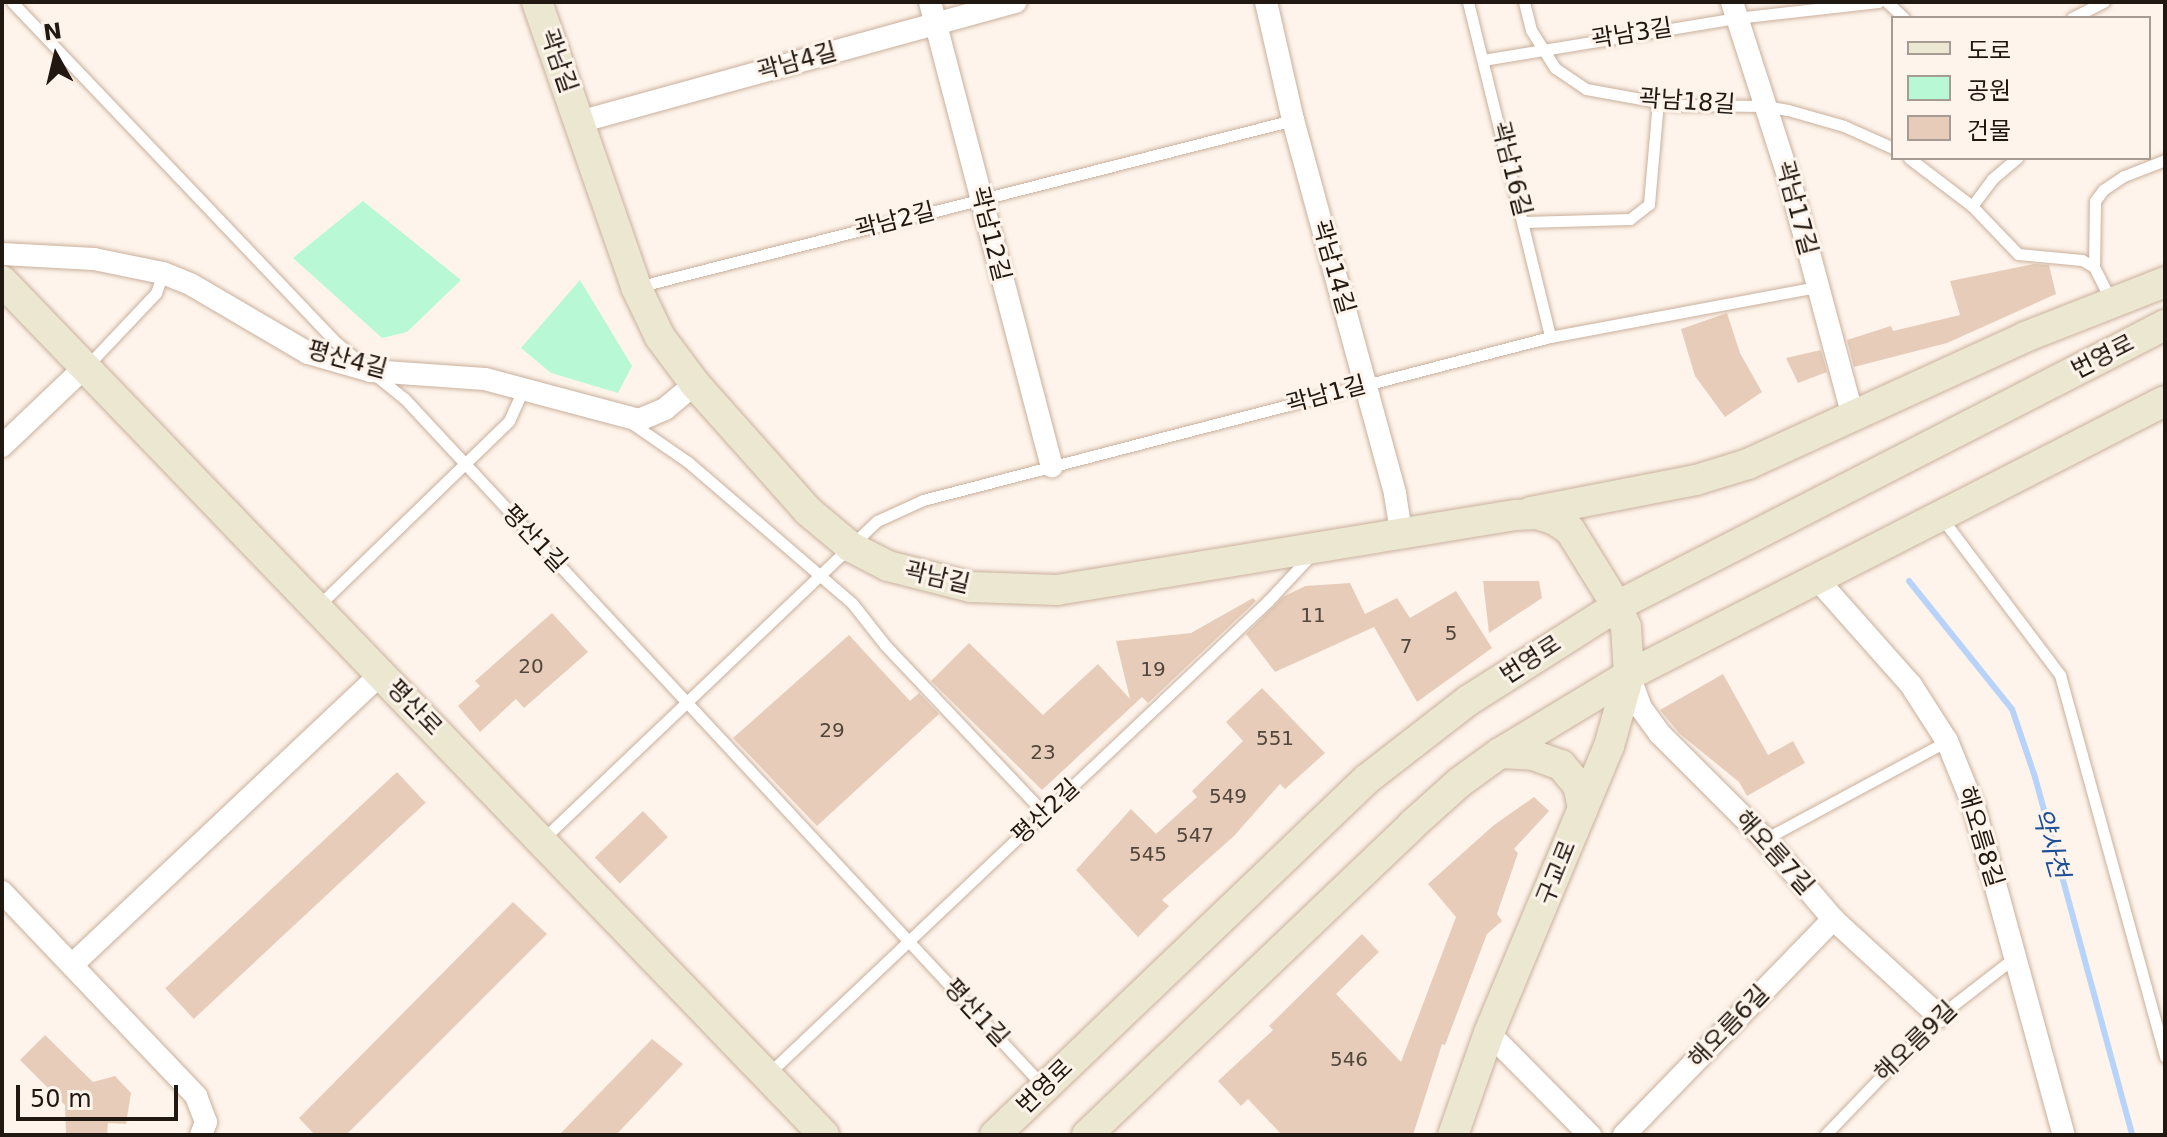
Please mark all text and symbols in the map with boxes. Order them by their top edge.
street label: 곽남3길 [1589,13,1675,55]
north arrow [16,16,96,96]
legend [1891,16,2151,160]
text: N [42,18,63,45]
street label: 곽남길 [534,25,582,97]
text: 도로 [1967,37,2011,65]
street label: 곽남4길 [754,38,840,86]
text: 공원 [1967,77,2011,105]
street label: 곽남18길 [1638,84,1736,120]
text: 건물 [1967,117,2011,145]
street label: 곽남16길 [1485,119,1537,219]
street label: 곽남17길 [1770,158,1822,258]
street label: 곽남12길 [964,184,1016,284]
street label: 곽남2길 [852,197,938,245]
street label: 곽남14길 [1306,217,1360,317]
street label: 번영로 [2067,329,2139,385]
street label: 평산4길 [304,336,390,384]
street label: 곽남1길 [1283,371,1369,419]
street label: 평산1길 [496,499,572,579]
street label: 곽남길 [901,557,973,599]
house number: 11 [1300,603,1326,627]
house number: 5 [1445,621,1457,645]
street label: 번영로 [1495,630,1567,690]
house number: 7 [1400,634,1412,658]
house number: 20 [518,654,544,678]
house number: 19 [1140,657,1166,681]
street label: 평산로 [381,674,447,742]
house number: 29 [819,718,845,742]
house number: 551 [1256,726,1294,750]
house number: 23 [1030,740,1056,764]
street label: 평산2길 [1006,774,1086,850]
street label: 해오름8길 [1951,783,2009,891]
house number: 549 [1209,784,1247,808]
water label: 약사천 [2025,804,2075,882]
street label: 해오름7길 [1729,805,1819,901]
house number: 547 [1176,823,1214,847]
street label: 구교로 [1531,837,1583,909]
house number: 545 [1129,842,1167,866]
street label: 평산1길 [938,973,1014,1053]
street label: 해오름6길 [1683,980,1775,1074]
street label: 해오름9길 [1869,996,1963,1088]
house number: 546 [1330,1047,1368,1071]
street label: 번영로 [1011,1054,1079,1120]
scale bar [20,1069,182,1119]
text: 50 m [30,1085,92,1113]

